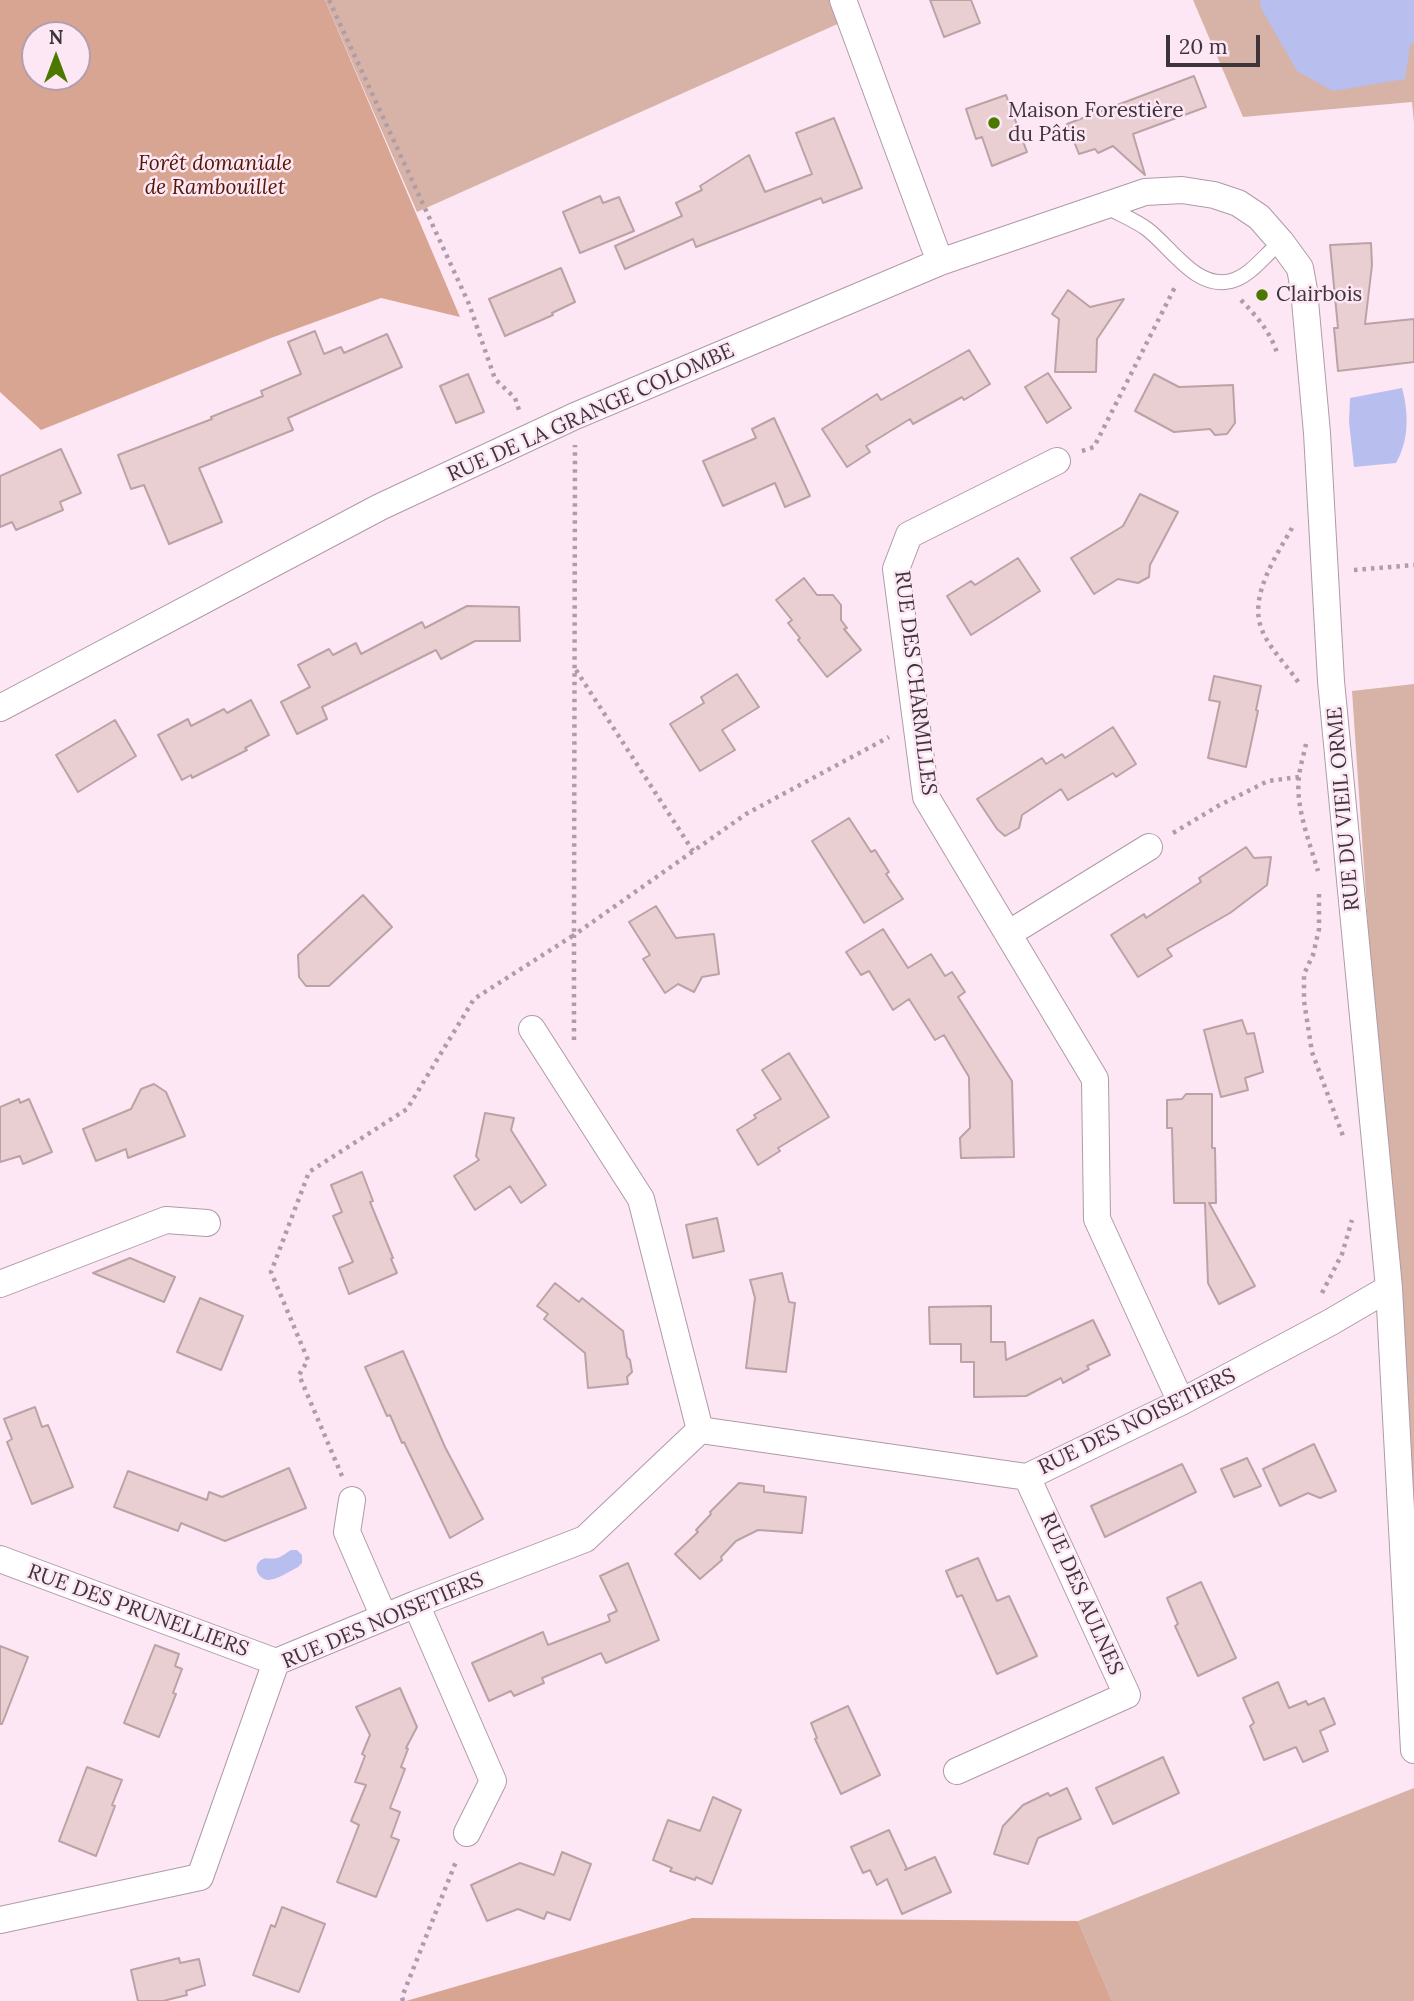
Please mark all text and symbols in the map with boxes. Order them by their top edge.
north arrow [21,21,91,91]
scale bar [1169,21,1264,65]
text: N [49,25,63,49]
text: 20 m [1179,33,1228,60]
place label: Maison Forestière du Pâtis [1008,98,1184,148]
marker: Maison Forestière du Pâtis [986,115,1002,131]
park label: Forêt domaniale de Rambouillet [138,151,292,201]
place label: Clairbois [1276,282,1362,308]
marker: Clairbois [1254,287,1270,303]
street label: RUE DE LA GRANGE COLOMBE [444,338,738,488]
street label: RUE DES CHARMILLES [889,569,941,797]
street label: RUE DU VIEIL ORME [1323,706,1365,912]
street label: RUE DES NOISETIERS [1034,1363,1240,1481]
street label: RUE DES AULNES [1034,1509,1128,1679]
street label: RUE DES PRUNELLIERS [24,1559,252,1663]
street label: RUE DES NOISETIERS [278,1567,488,1675]

